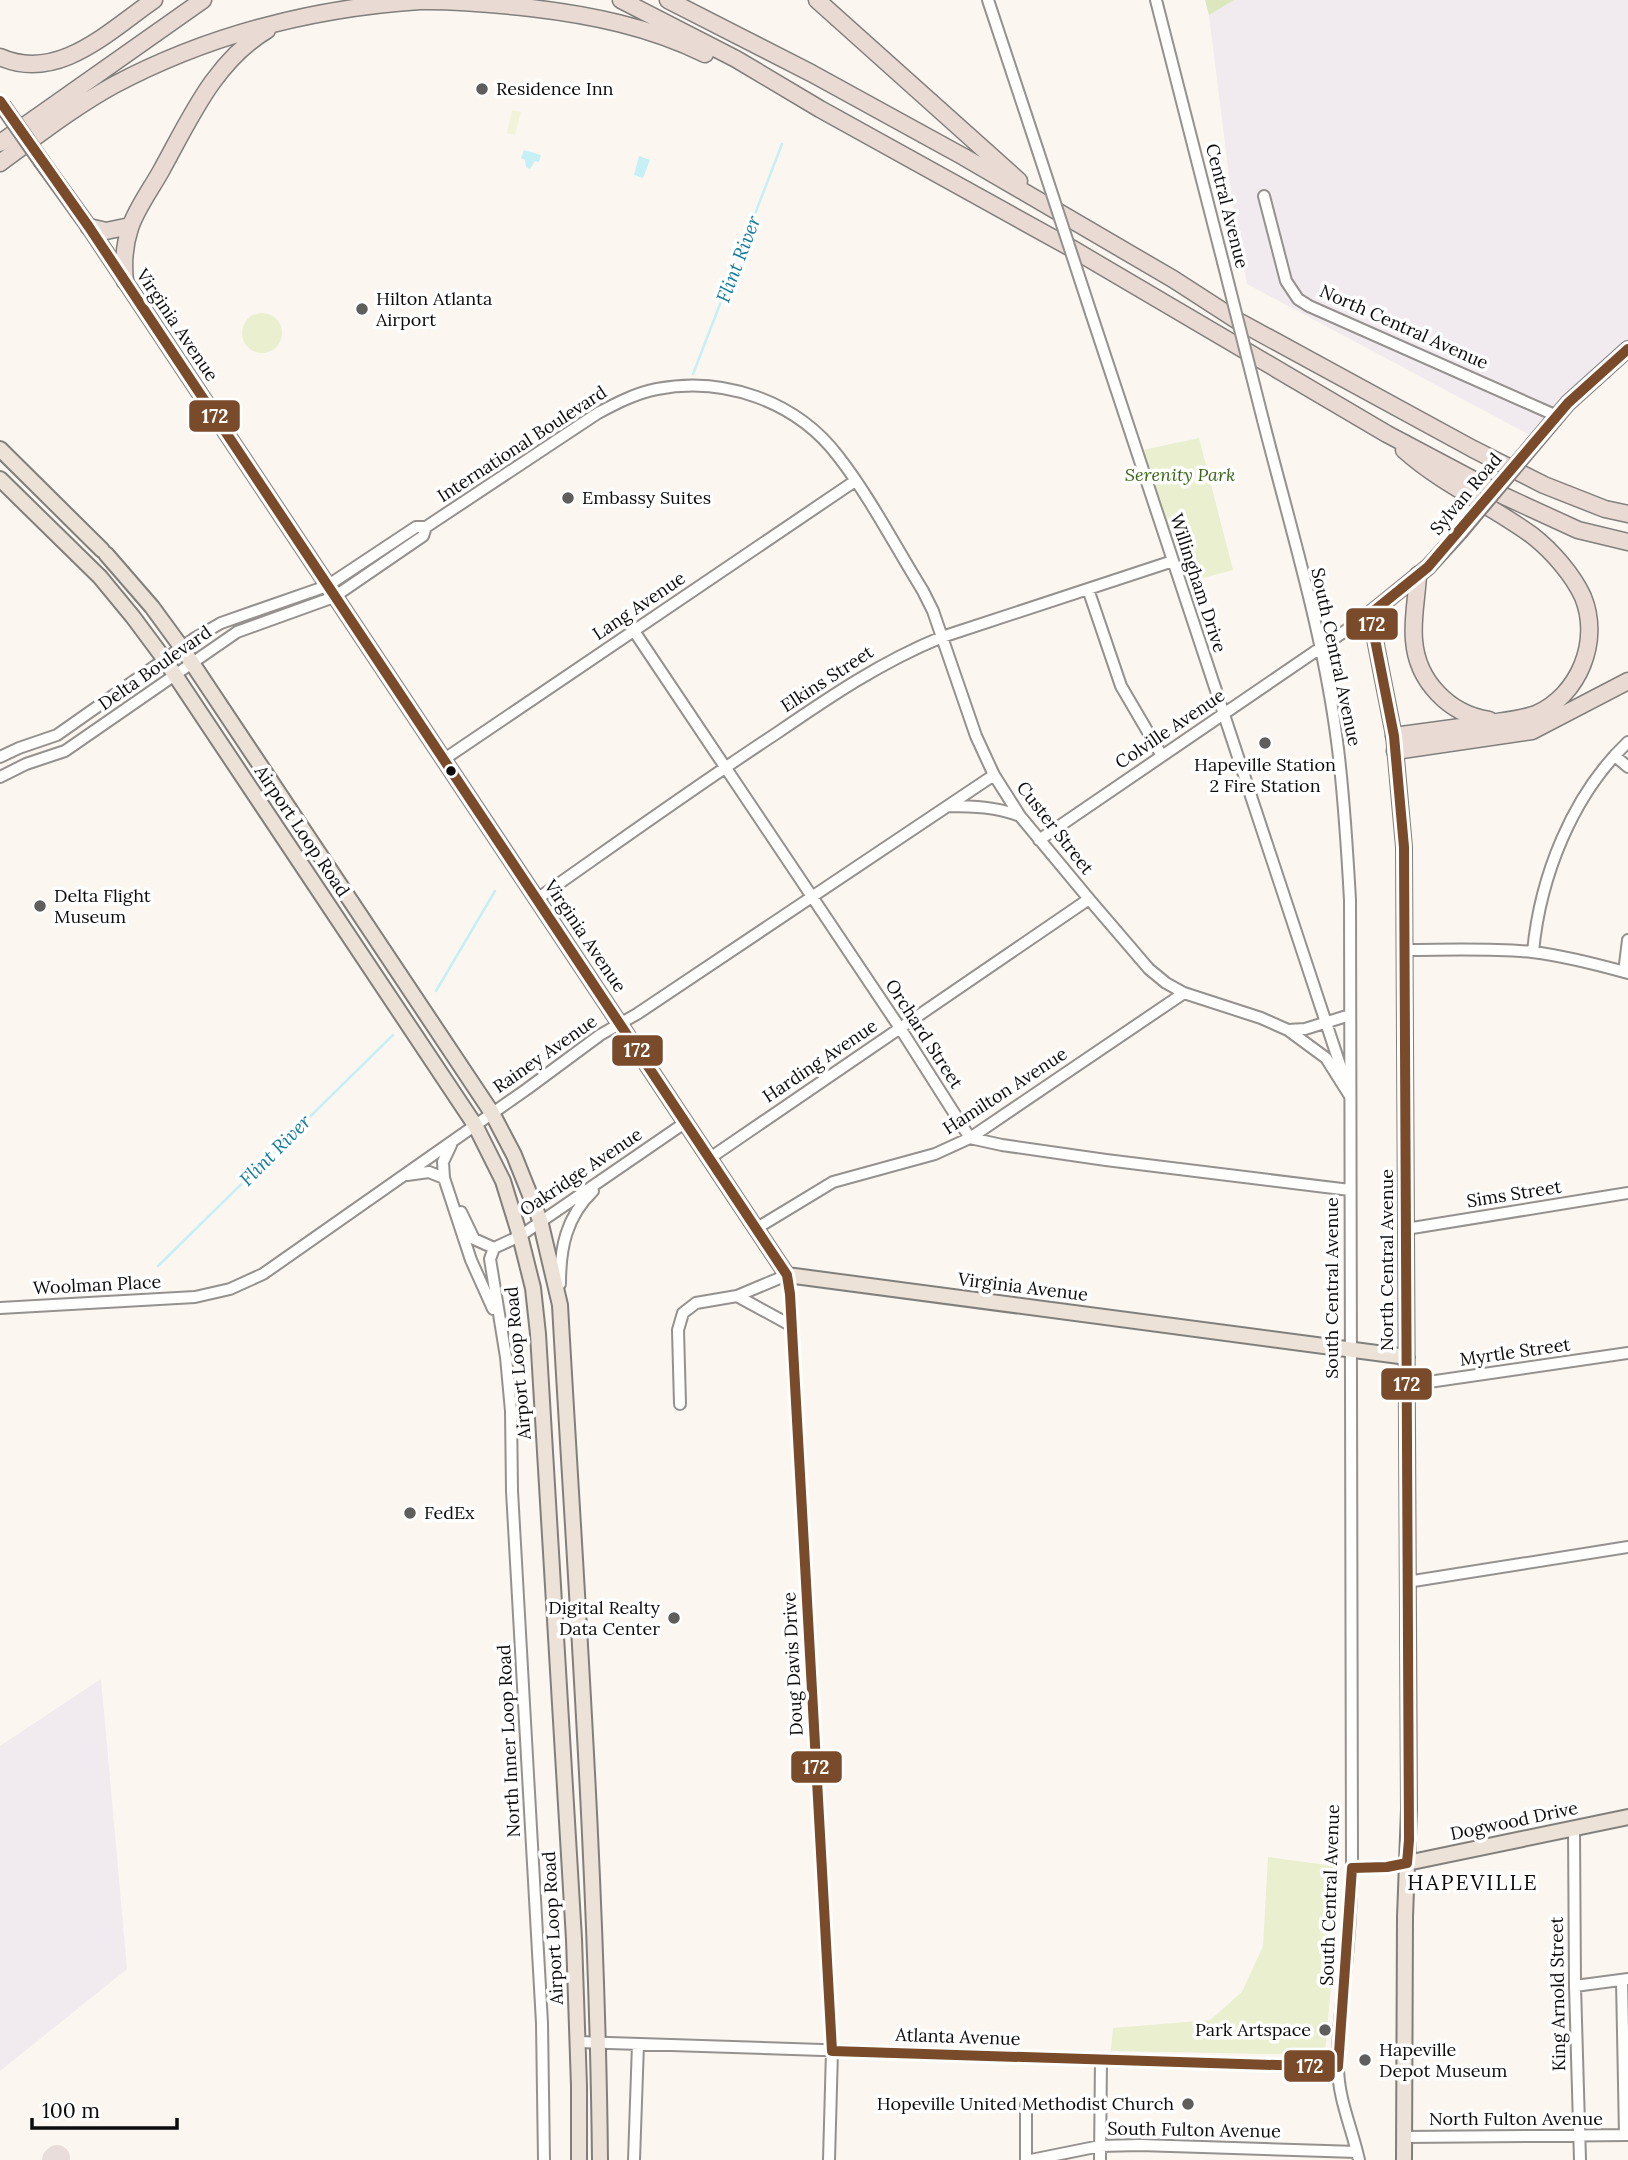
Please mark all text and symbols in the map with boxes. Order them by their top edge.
place label: Residence Inn [496,77,614,100]
marker: Residence Inn [474,81,490,97]
street label: Central Avenue [1201,141,1254,271]
water label: Flint River [710,212,766,306]
street label: Virginia Avenue [131,263,224,386]
street label: North Central Avenue [1316,279,1492,374]
place label: Hilton Atlanta Airport [375,287,492,331]
marker: Hilton Atlanta Airport [354,301,370,317]
street label: International Boulevard [433,380,611,507]
line badge: 172 [188,399,241,433]
text: 172 [202,404,228,428]
street label: Sylvan Road [1425,448,1507,539]
park label: Serenity Park [1125,463,1235,486]
place label: Embassy Suites [582,486,711,509]
marker: Embassy Suites [560,490,576,506]
street label: Willingham Drive [1165,510,1232,655]
street label: Lang Avenue [588,566,690,645]
street label: South Central Avenue [1306,566,1367,748]
line badge: 172 [1345,607,1399,641]
text: 172 [1359,612,1385,636]
street label: Delta Boulevard [94,620,216,715]
street label: Elkins Street [776,640,877,717]
street label: Colville Avenue [1110,683,1229,774]
marker: Hapeville Station 2 Fire Station [1257,735,1273,751]
place label: Hapeville Station 2 Fire Station [1194,753,1336,797]
street label: Airport Loop Road [249,760,355,901]
unlabelled marker [444,764,458,778]
street label: Custer Street [1012,777,1099,879]
street label: Virginia Avenue [539,874,632,997]
place label: Delta Flight Museum [54,884,151,928]
marker: Delta Flight Museum [32,898,48,914]
street label: Orchard Street [881,975,968,1093]
street label: Rainey Avenue [488,1009,601,1098]
street label: Harding Avenue [758,1014,882,1107]
line badge: 172 [611,1034,664,1067]
text: 172 [624,1038,650,1062]
street label: Hamilton Avenue [938,1042,1071,1139]
water label: Flint River [234,1109,316,1191]
street label: Oakridge Avenue [515,1122,646,1221]
street label: North Central Avenue [1375,1169,1398,1351]
street label: Sims Street [1465,1175,1563,1212]
street label: South Central Avenue [1320,1197,1343,1379]
street label: Virginia Avenue [956,1267,1090,1306]
street label: Woolman Place [32,1270,162,1299]
street label: Airport Loop Road [499,1285,536,1442]
street label: Myrtle Street [1458,1332,1572,1371]
line badge: 172 [1380,1367,1433,1401]
text: 172 [1394,1372,1420,1396]
place label: FedEx [424,1501,475,1524]
marker: FedEx [402,1505,418,1521]
street label: Doug Davis Drive [777,1591,808,1737]
place label: Digital Realty Data Center [548,1596,660,1640]
marker: Digital Realty Data Center [666,1610,682,1626]
street label: North Inner Loop Road [492,1644,525,1838]
line badge: 172 [790,1750,843,1784]
text: 172 [803,1755,829,1779]
street label: Dogwood Drive [1448,1796,1580,1845]
street label: South Central Avenue [1315,1804,1344,1986]
street label: Airport Loop Road [537,1850,568,2006]
district label: HAPEVILLE [1407,1869,1539,1896]
street label: King Arnold Street [1545,1916,1570,2072]
place label: Park Artspace [1195,2018,1311,2041]
marker: Park Artspace [1317,2022,1333,2038]
street label: Atlanta Avenue [894,2023,1021,2050]
place label: Hapeville Depot Museum [1379,2038,1507,2082]
line badge: 172 [1283,2049,1336,2083]
marker: Hapeville Depot Museum [1357,2052,1373,2068]
text: 172 [1297,2054,1323,2078]
scale bar [32,2086,177,2130]
place label: Hopeville United Methodist Church [877,2092,1174,2115]
marker: Hopeville United Methodist Church [1180,2096,1196,2112]
text: 100 m [42,2097,100,2124]
street label: North Fulton Avenue [1429,2107,1603,2130]
street label: South Fulton Avenue [1107,2116,1281,2143]

